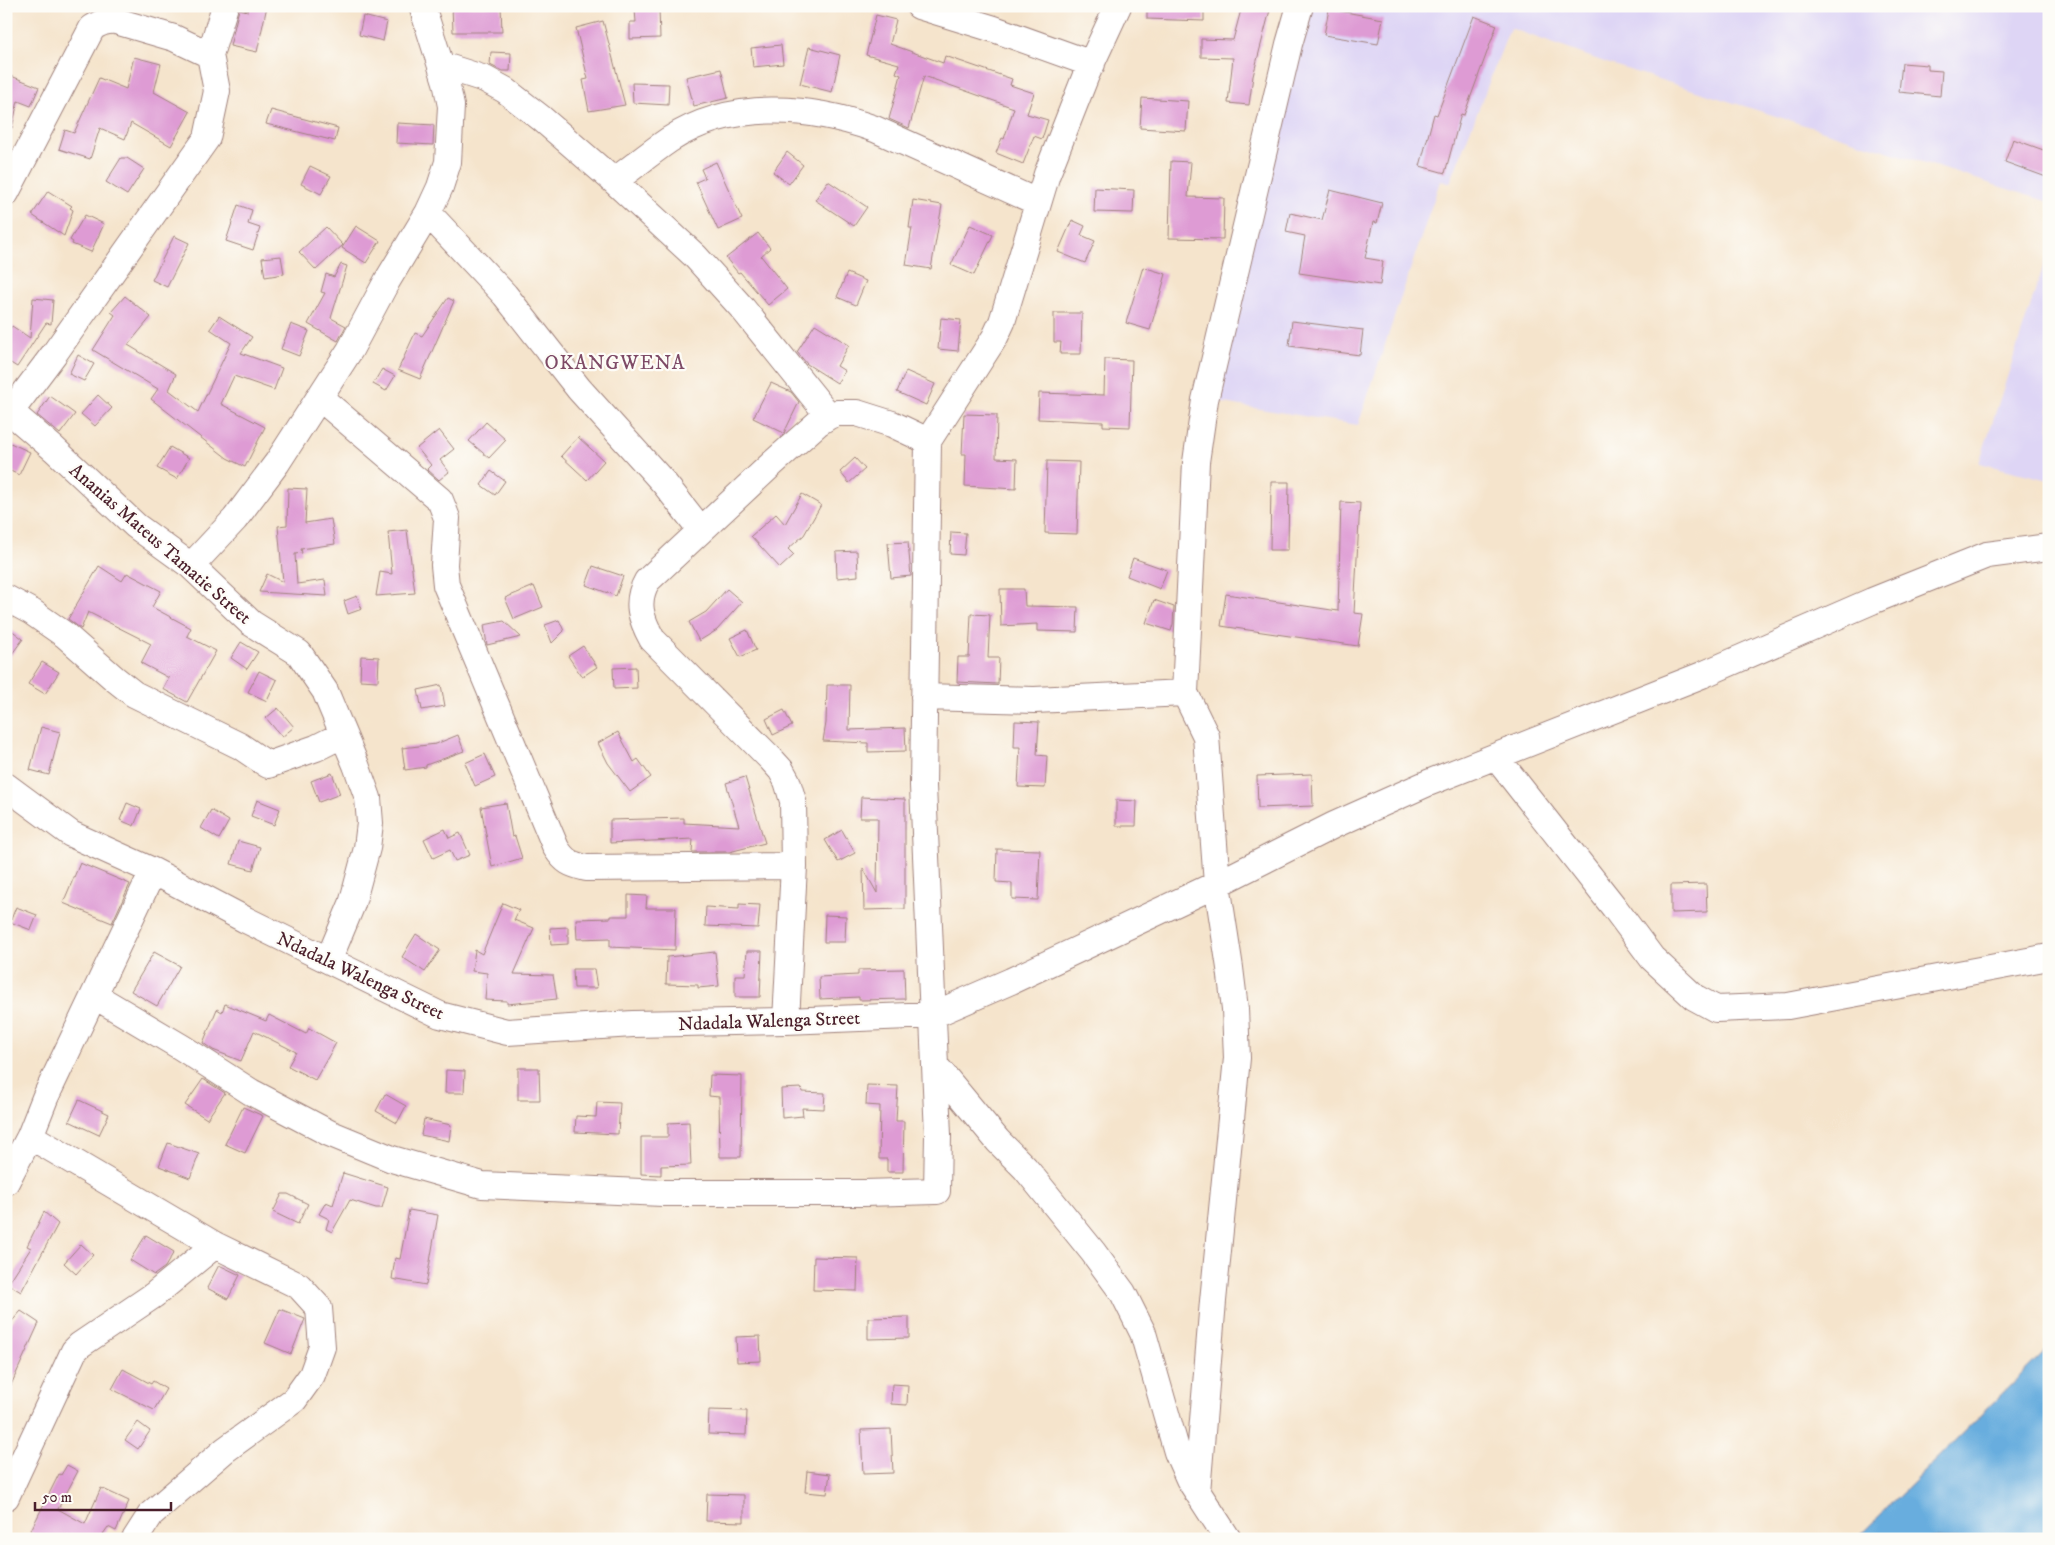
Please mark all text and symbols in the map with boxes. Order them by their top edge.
district label: OKANGWENA [544,351,686,376]
street label: Ananias Mateus Tamatie Street [64,459,256,629]
street label: Ndadala Walenga Street [273,927,448,1025]
street label: Ndadala Walenga Street [678,1007,861,1036]
scale bar [35,1480,171,1512]
text: 50 m [42,1488,72,1507]

